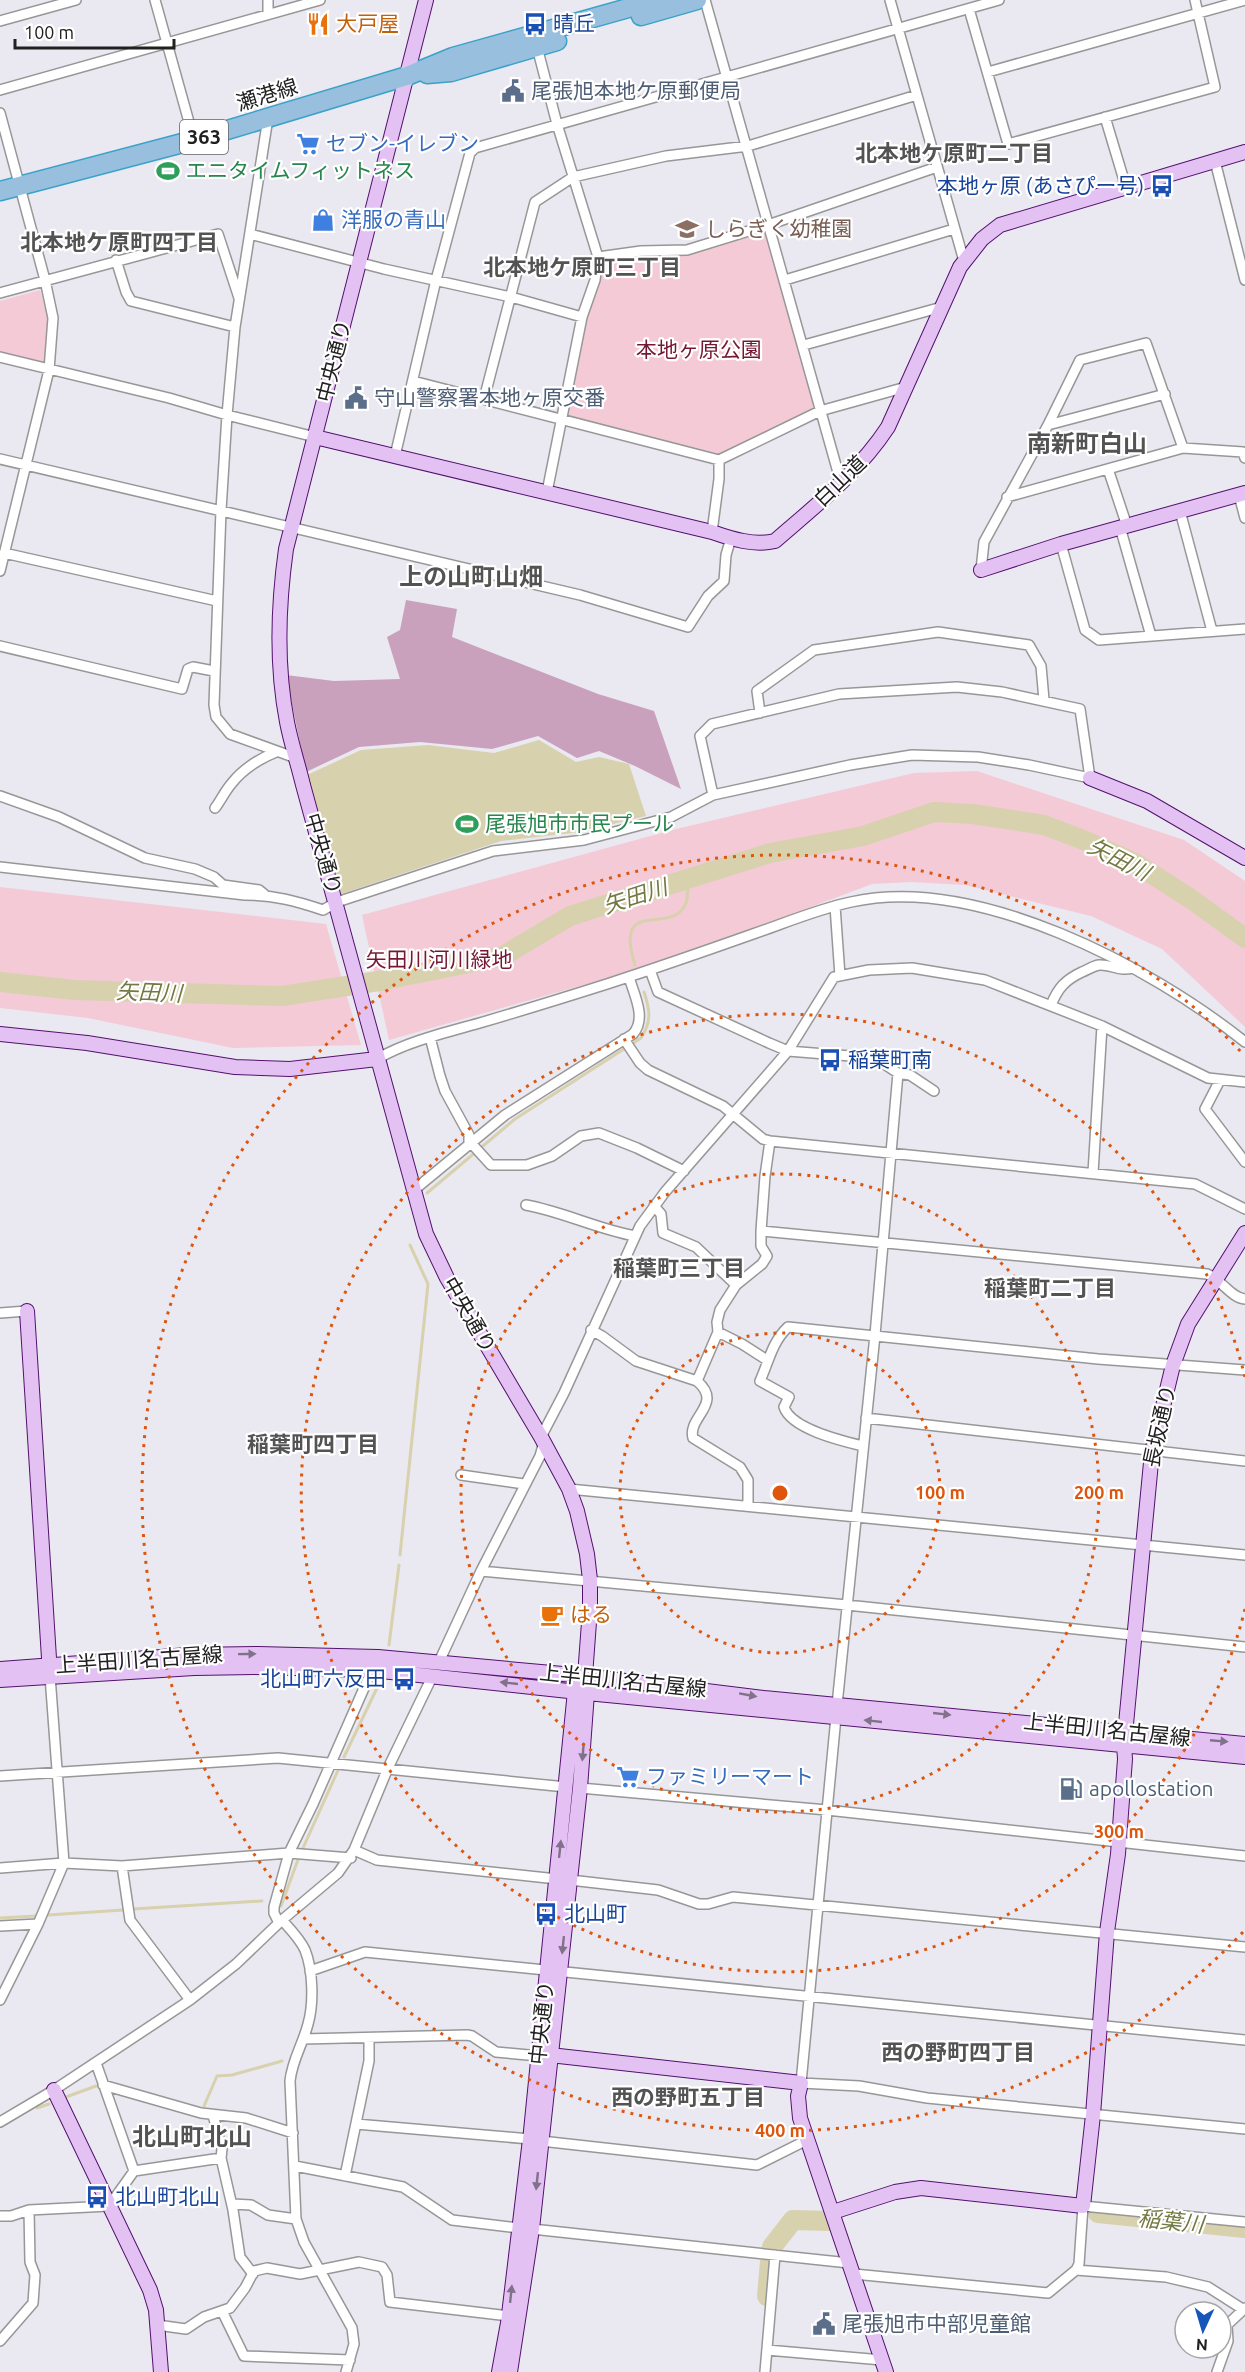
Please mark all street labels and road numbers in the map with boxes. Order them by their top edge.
street label: 瀬港線 [233,73,300,115]
road number: 363 [180,120,228,154]
street label: 中央通り [311,317,355,404]
street label: 白山道 [808,450,870,511]
street label: 中央通り [301,810,347,897]
street label: 中央通り [438,1272,501,1357]
street label: 長坂通り [1139,1382,1179,1469]
street label: 上半田川名古屋線 [54,1641,224,1677]
street label: 上半田川名古屋線 [538,1659,708,1701]
street label: 上半田川名古屋線 [1022,1708,1192,1750]
street label: 中央通り [525,1980,557,2066]

